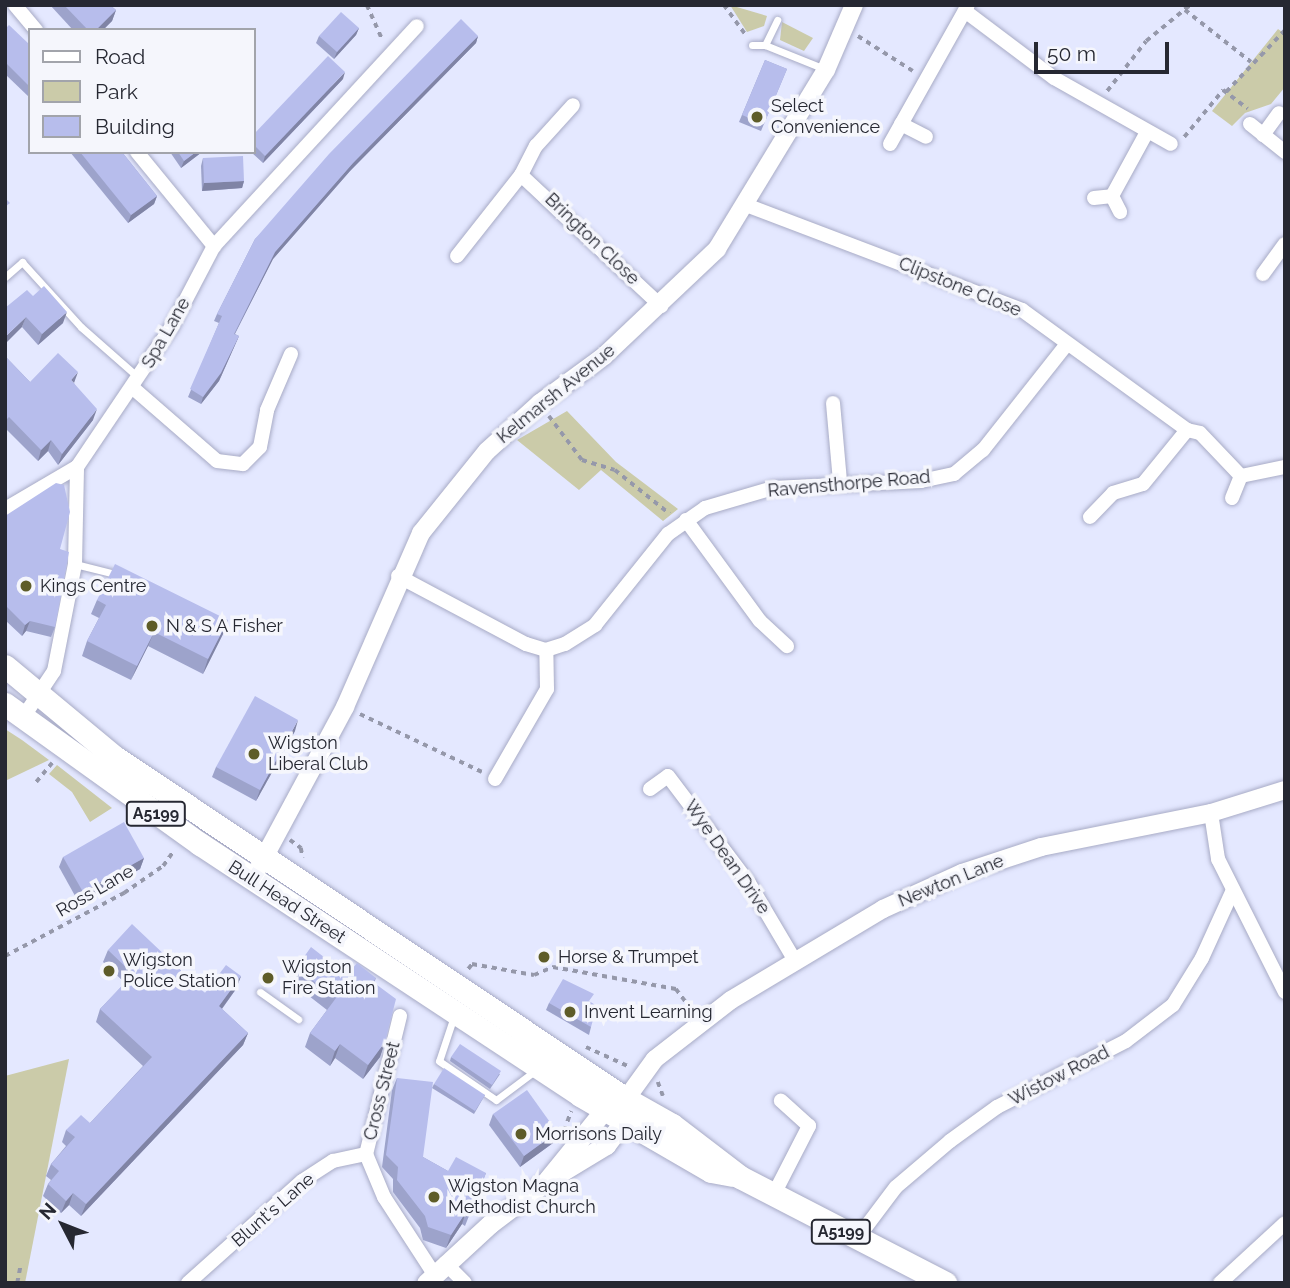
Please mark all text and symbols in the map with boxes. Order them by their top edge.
legend [28,28,256,154]
scale bar [1038,28,1173,72]
text: 50 m [1047,41,1096,66]
text: Road [95,44,145,69]
text: Park [95,79,138,104]
place label: Select Convenience [771,96,880,138]
marker: Select Convenience [749,109,765,125]
text: Building [95,114,175,139]
street label: Brington Close [540,189,644,289]
street label: Clipstone Close [895,253,1025,321]
street label: Spa Lane [137,294,195,372]
street label: Kelmarsh Avenue [492,340,620,448]
street label: Ravensthorpe Road [767,466,931,502]
place label: Kings Centre [40,575,146,597]
marker: Kings Centre [18,578,34,594]
place label: N & S A Fisher [166,615,284,637]
marker: N & S A Fisher [144,618,160,634]
place label: Wigston Liberal Club [268,733,369,776]
marker: Wigston Liberal Club [246,746,262,762]
street label: Wye Dean Drive [680,796,774,918]
road number: A5199 [124,802,188,827]
street label: Newton Lane [895,850,1007,912]
street label: Bull Head Street [224,856,350,948]
street label: Ross Lane [53,860,137,922]
place label: Horse & Trumpet [558,946,699,968]
marker: Horse & Trumpet [536,949,552,965]
place label: Wigston Police Station [123,950,236,992]
place label: Wigston Fire Station [282,957,375,1000]
marker: Wigston Police Station [101,963,117,979]
marker: Wigston Fire Station [260,970,276,986]
place label: Invent Learning [584,1001,713,1023]
marker: Invent Learning [562,1004,578,1020]
street label: Cross Street [359,1039,405,1143]
street label: Wistow Road [1005,1041,1113,1111]
place label: Morrisons Daily [535,1123,662,1145]
marker: Morrisons Daily [513,1126,529,1142]
street label: Blunt's Lane [227,1168,319,1252]
place label: Wigston Magna Methodist Church [448,1176,596,1218]
marker: Wigston Magna Methodist Church [426,1189,442,1205]
north arrow [28,1190,98,1260]
text: N [34,1198,60,1224]
road number: A5199 [810,1220,872,1244]

